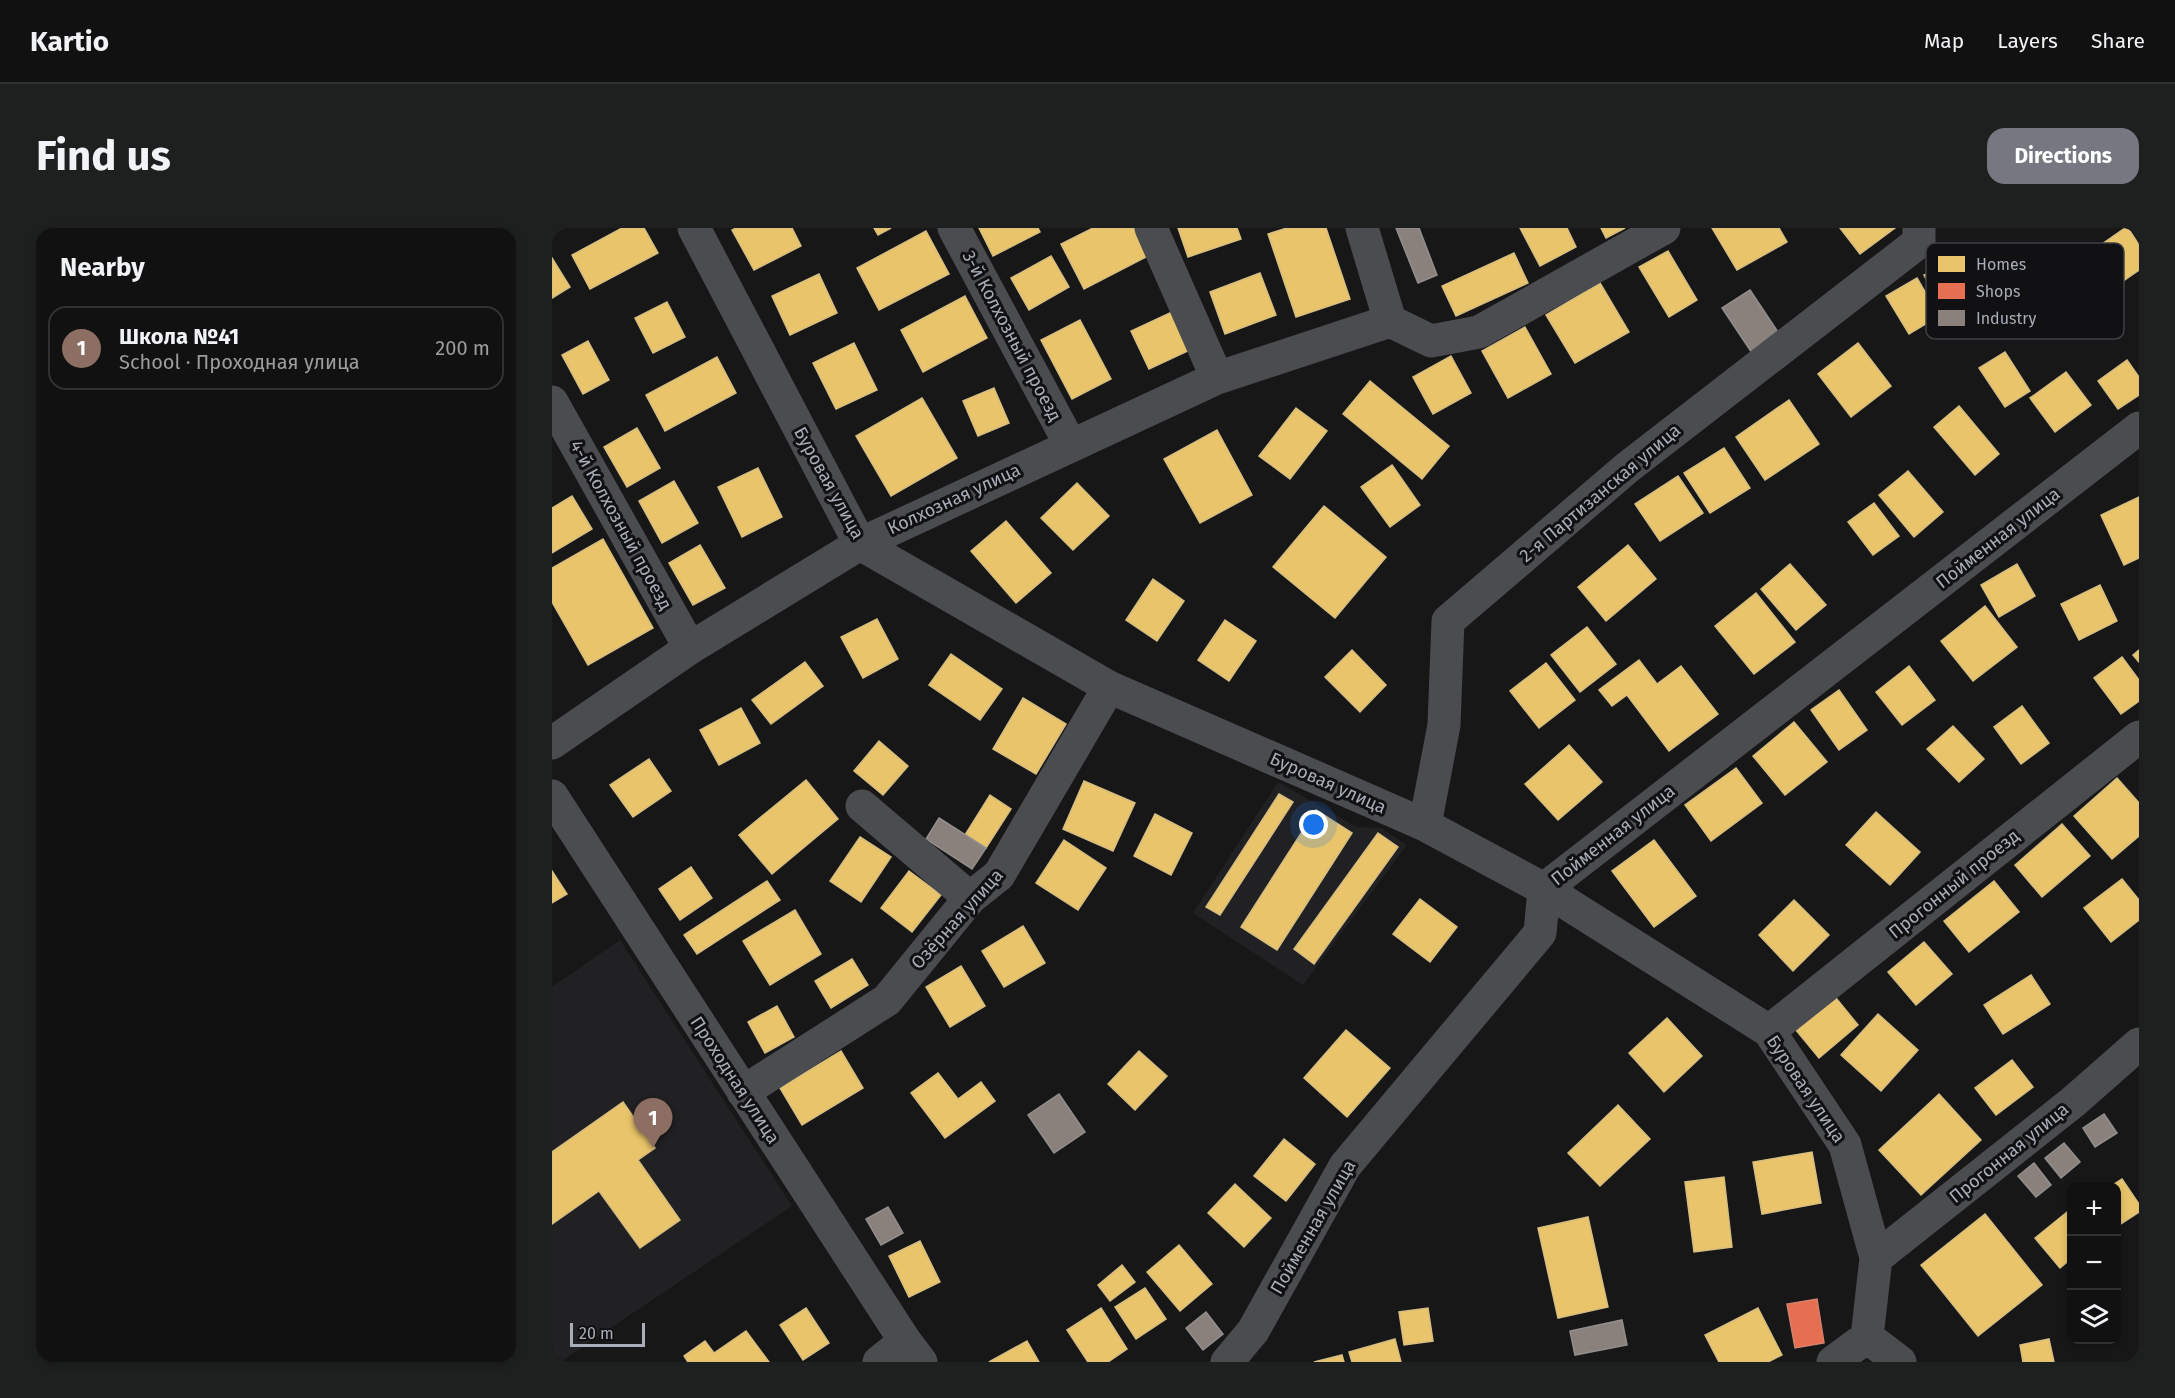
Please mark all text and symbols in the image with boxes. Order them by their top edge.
text: Kartio [30,25,109,58]
text: Map [1924,28,1964,54]
text: Layers [1997,28,2058,54]
text: Share [2091,28,2145,54]
button: Directions [1987,128,2139,184]
text: Find us [36,131,171,181]
legend [1926,243,2124,339]
street label: 3-й Колхозный проезд [958,247,1066,425]
text: Nearby [60,252,145,283]
text: Homes [1976,255,2026,274]
text: Shops [1976,282,2020,301]
text: Industry [1976,309,2036,328]
text: Школа №41 [119,323,239,350]
text: 1 [77,336,86,360]
text: 200 m [435,336,490,360]
text: School · Проходная улица [119,350,360,374]
street label: 2-я Партизанская улица [1515,419,1685,567]
street label: Буровая улица [789,423,869,543]
street label: 4-й Колхозный проезд [565,436,677,614]
street label: Колхозная улица [884,459,1024,539]
street label: Пойменная улица [1932,483,2064,593]
street label: Буровая улица [1266,748,1390,818]
street label: Пойменная улица [1547,780,1679,890]
your location [1299,810,1328,839]
street label: Прогонный проезд [1884,825,2024,943]
street label: Озёрная улица [906,864,1008,974]
street label: Проходная улица [686,1012,784,1148]
street label: Буровая улица [1762,1031,1850,1147]
pin: 1 [634,1098,672,1148]
street label: Прогонная улица [1945,1098,2073,1208]
street label: Пойменная улица [1266,1156,1360,1298]
map controls [2067,1182,2121,1344]
button: + [2067,1182,2121,1236]
button: − [2067,1236,2121,1290]
button: layers [2067,1290,2121,1344]
scale bar [570,1320,645,1348]
text: 20 m [579,1324,614,1343]

